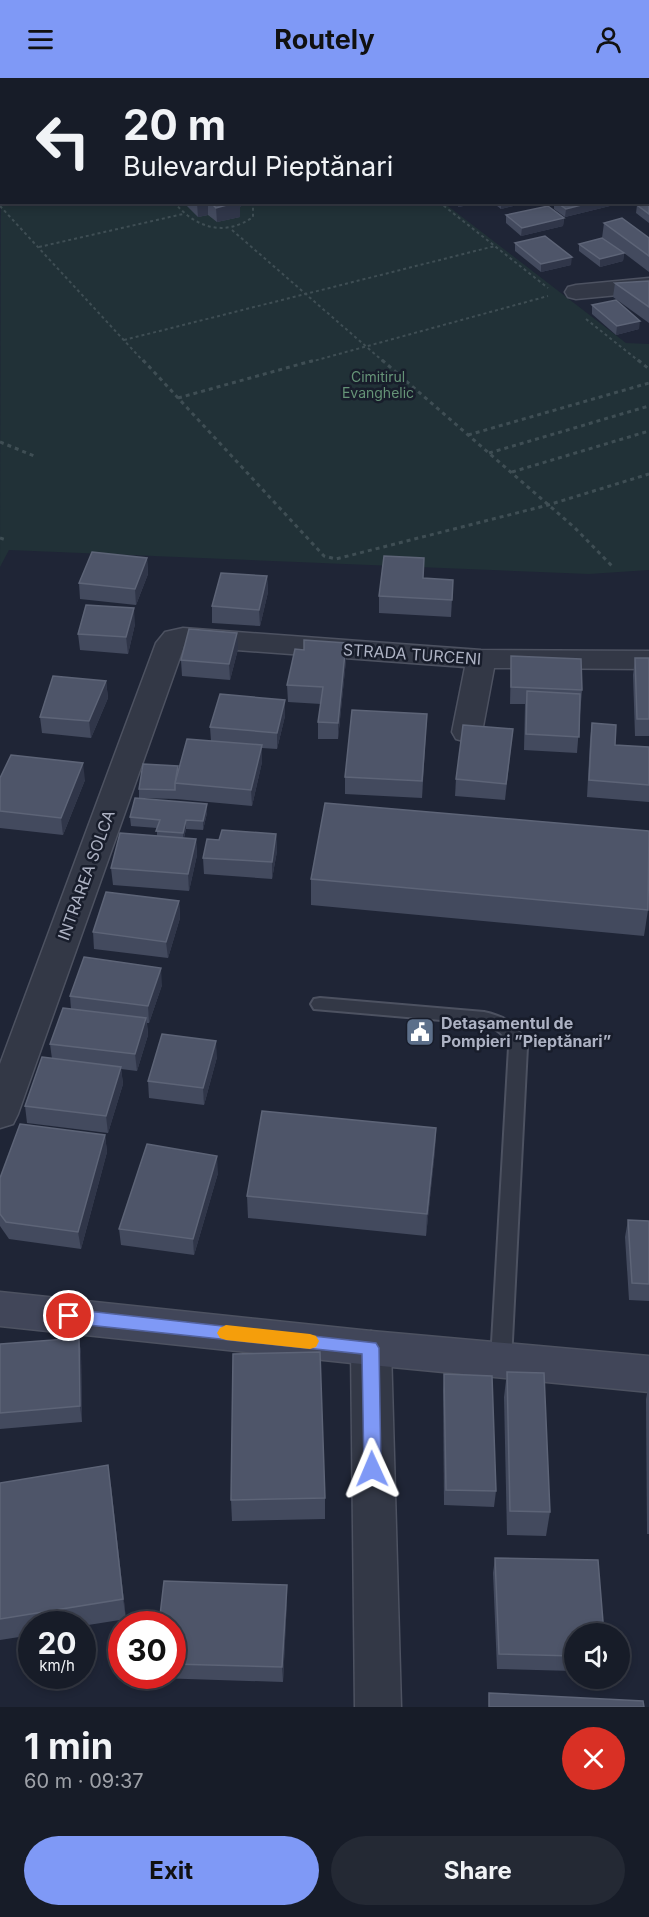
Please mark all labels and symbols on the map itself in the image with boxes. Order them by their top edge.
park label: Cimitirul Evanghelic [342,368,414,401]
street label: STRADA TURCENI [342,639,482,669]
street label: INTRAREA SOLCA [53,807,119,943]
place label: Detașamentul de Pompieri ”Pieptănari” [441,1013,611,1051]
public building icon: Detașamentul de Pompieri ”Pieptănari” [404,1016,436,1048]
pin [43,1290,94,1341]
position arrow [340,1437,404,1501]
speed limit sign: 30 [108,1611,186,1689]

